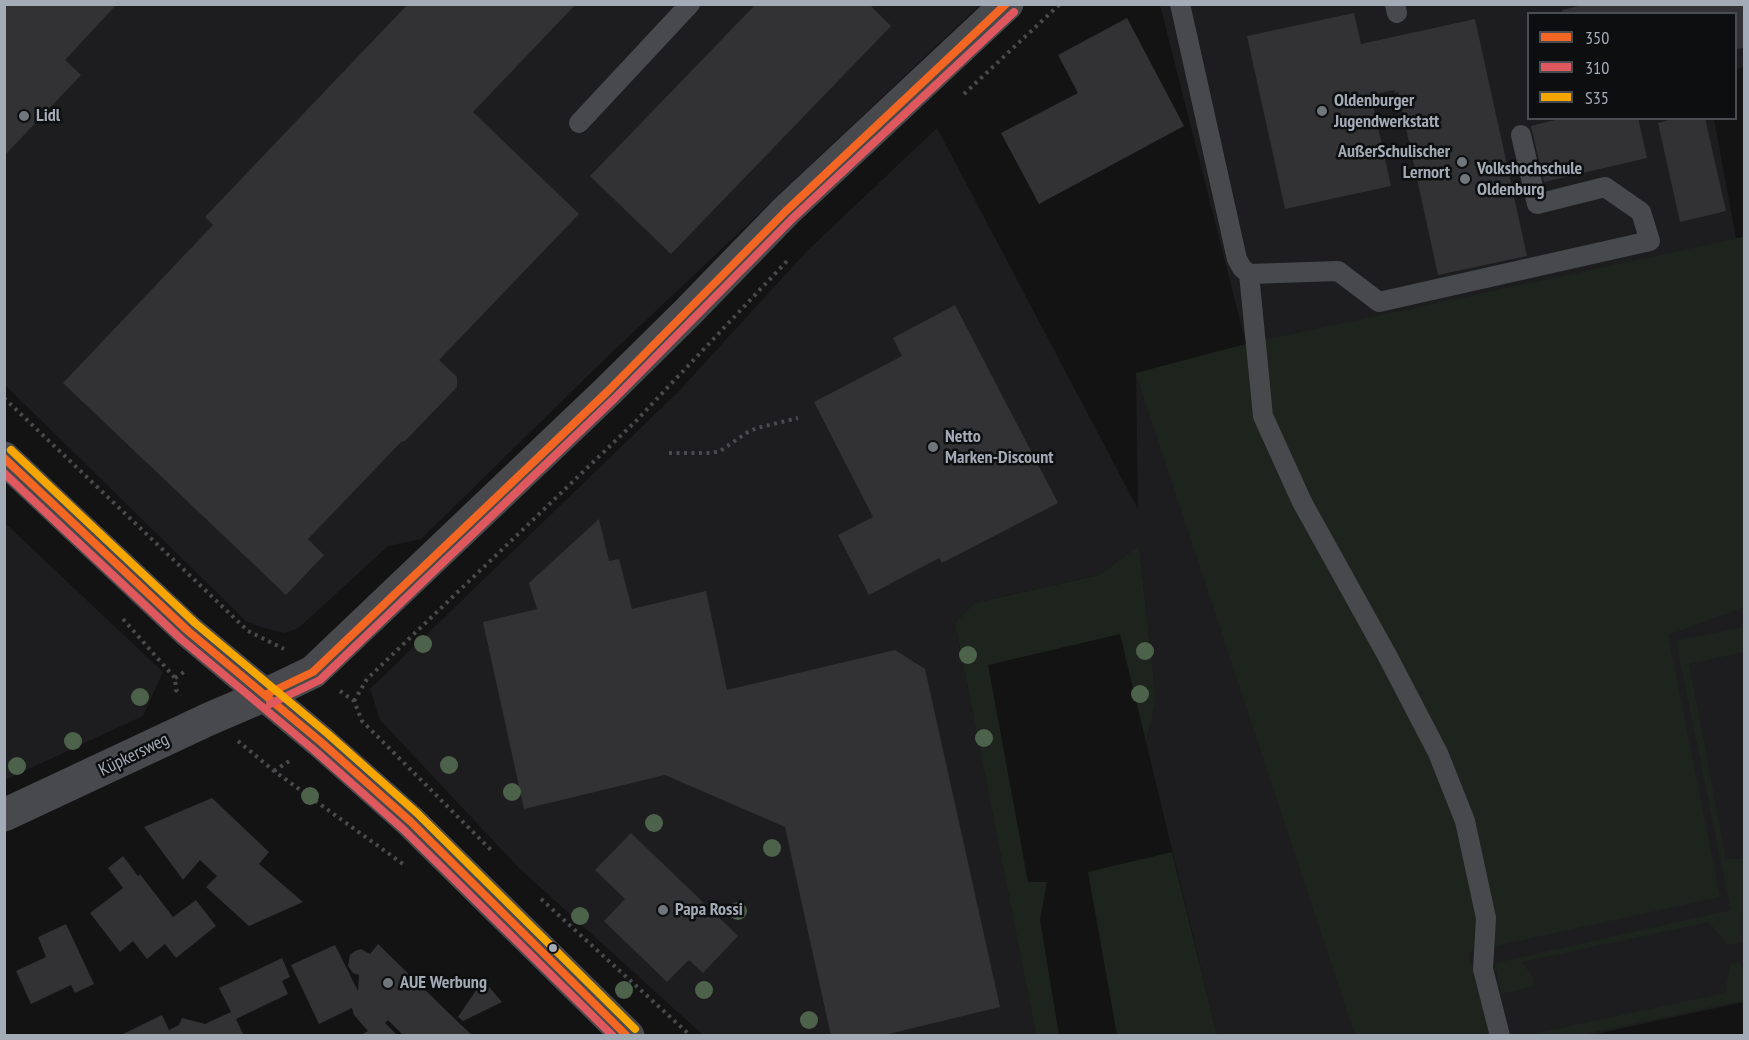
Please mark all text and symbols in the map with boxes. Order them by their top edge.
legend [1527,12,1737,120]
text: 350 [1585,26,1609,49]
text: 310 [1585,56,1609,79]
text: S35 [1585,86,1609,109]
place label: Oldenburger Jugendwerkstatt [1334,90,1439,132]
marker: Oldenburger Jugendwerkstatt [1315,104,1329,118]
place label: Lidl [36,105,60,127]
marker: Lidl [17,109,31,123]
place label: AußerSchulischer Lernort [1338,141,1450,184]
marker: AußerSchulischer Lernort [1455,155,1469,169]
place label: Volkshochschule Oldenburg [1477,158,1582,201]
marker: Volkshochschule Oldenburg [1458,172,1472,186]
place label: Netto Marken-Discount [945,426,1053,468]
marker: Netto Marken-Discount [926,440,940,454]
street label: Küpkersweg [95,729,173,781]
place label: Papa Rossi [675,899,743,921]
marker: Papa Rossi [656,903,670,917]
unlabelled marker [547,942,559,954]
place label: AUE Werbung [400,972,487,994]
marker: AUE Werbung [381,976,395,990]

